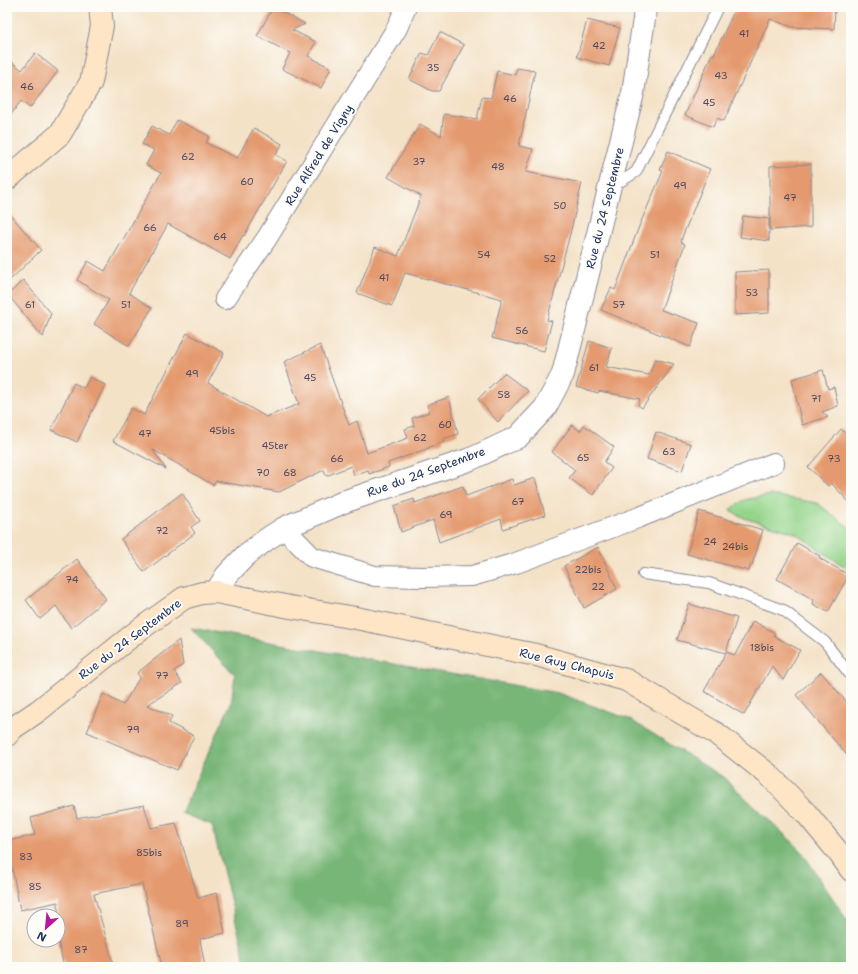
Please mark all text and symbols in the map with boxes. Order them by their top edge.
house number: 41 [739,27,749,40]
house number: 42 [592,39,606,52]
house number: 35 [427,61,439,74]
house number: 43 [714,69,728,82]
house number: 46 [20,80,34,93]
house number: 46 [503,92,517,105]
house number: 45 [703,96,715,109]
street label: Rue Alfred de Vigny [281,101,357,209]
street label: Rue du 24 Septembre [582,145,628,271]
house number: 62 [181,150,195,163]
house number: 37 [412,155,426,168]
house number: 48 [491,160,505,173]
house number: 60 [240,175,254,188]
house number: 49 [673,179,687,192]
house number: 47 [783,191,797,204]
house number: 50 [553,199,567,212]
house number: 66 [143,221,157,234]
house number: 64 [213,230,227,243]
house number: 54 [478,248,490,261]
house number: 51 [650,248,660,261]
house number: 52 [544,252,556,265]
house number: 41 [379,271,389,284]
house number: 53 [746,286,758,299]
house number: 61 [25,298,35,311]
house number: 51 [121,298,131,311]
house number: 57 [613,298,625,311]
house number: 56 [516,324,528,337]
house number: 61 [589,361,599,374]
house number: 49 [185,367,199,380]
house number: 45 [304,371,316,384]
house number: 58 [498,388,510,401]
house number: 71 [811,392,821,405]
house number: 60 [438,418,452,431]
house number: 45bis [209,424,235,437]
house number: 47 [138,427,152,440]
house number: 62 [413,431,427,444]
house number: 45ter [261,439,289,452]
street label: Rue du 24 Septembre [365,443,488,501]
house number: 63 [662,445,676,458]
house number: 65 [577,451,589,464]
house number: 66 [330,452,344,465]
house number: 73 [827,452,841,465]
house number: 70 [256,466,270,479]
house number: 68 [283,466,297,479]
house number: 67 [512,495,524,508]
house number: 69 [439,508,453,521]
house number: 72 [155,524,169,537]
house number: 24 [703,535,717,548]
house number: 24bis [722,540,748,553]
house number: 22bis [575,563,601,576]
house number: 74 [65,573,79,586]
house number: 22 [591,580,605,593]
street label: Rue du 24 Septembre [75,595,185,683]
house number: 18bis [750,641,774,654]
street label: Rue Guy Chapuis [518,644,616,684]
house number: 77 [155,669,169,682]
house number: 79 [126,723,140,736]
house number: 85bis [136,846,162,859]
house number: 83 [19,850,33,863]
house number: 85 [29,880,41,893]
north arrow [26,908,66,948]
house number: 89 [175,917,189,930]
text: N [34,928,49,945]
house number: 87 [74,943,88,956]

